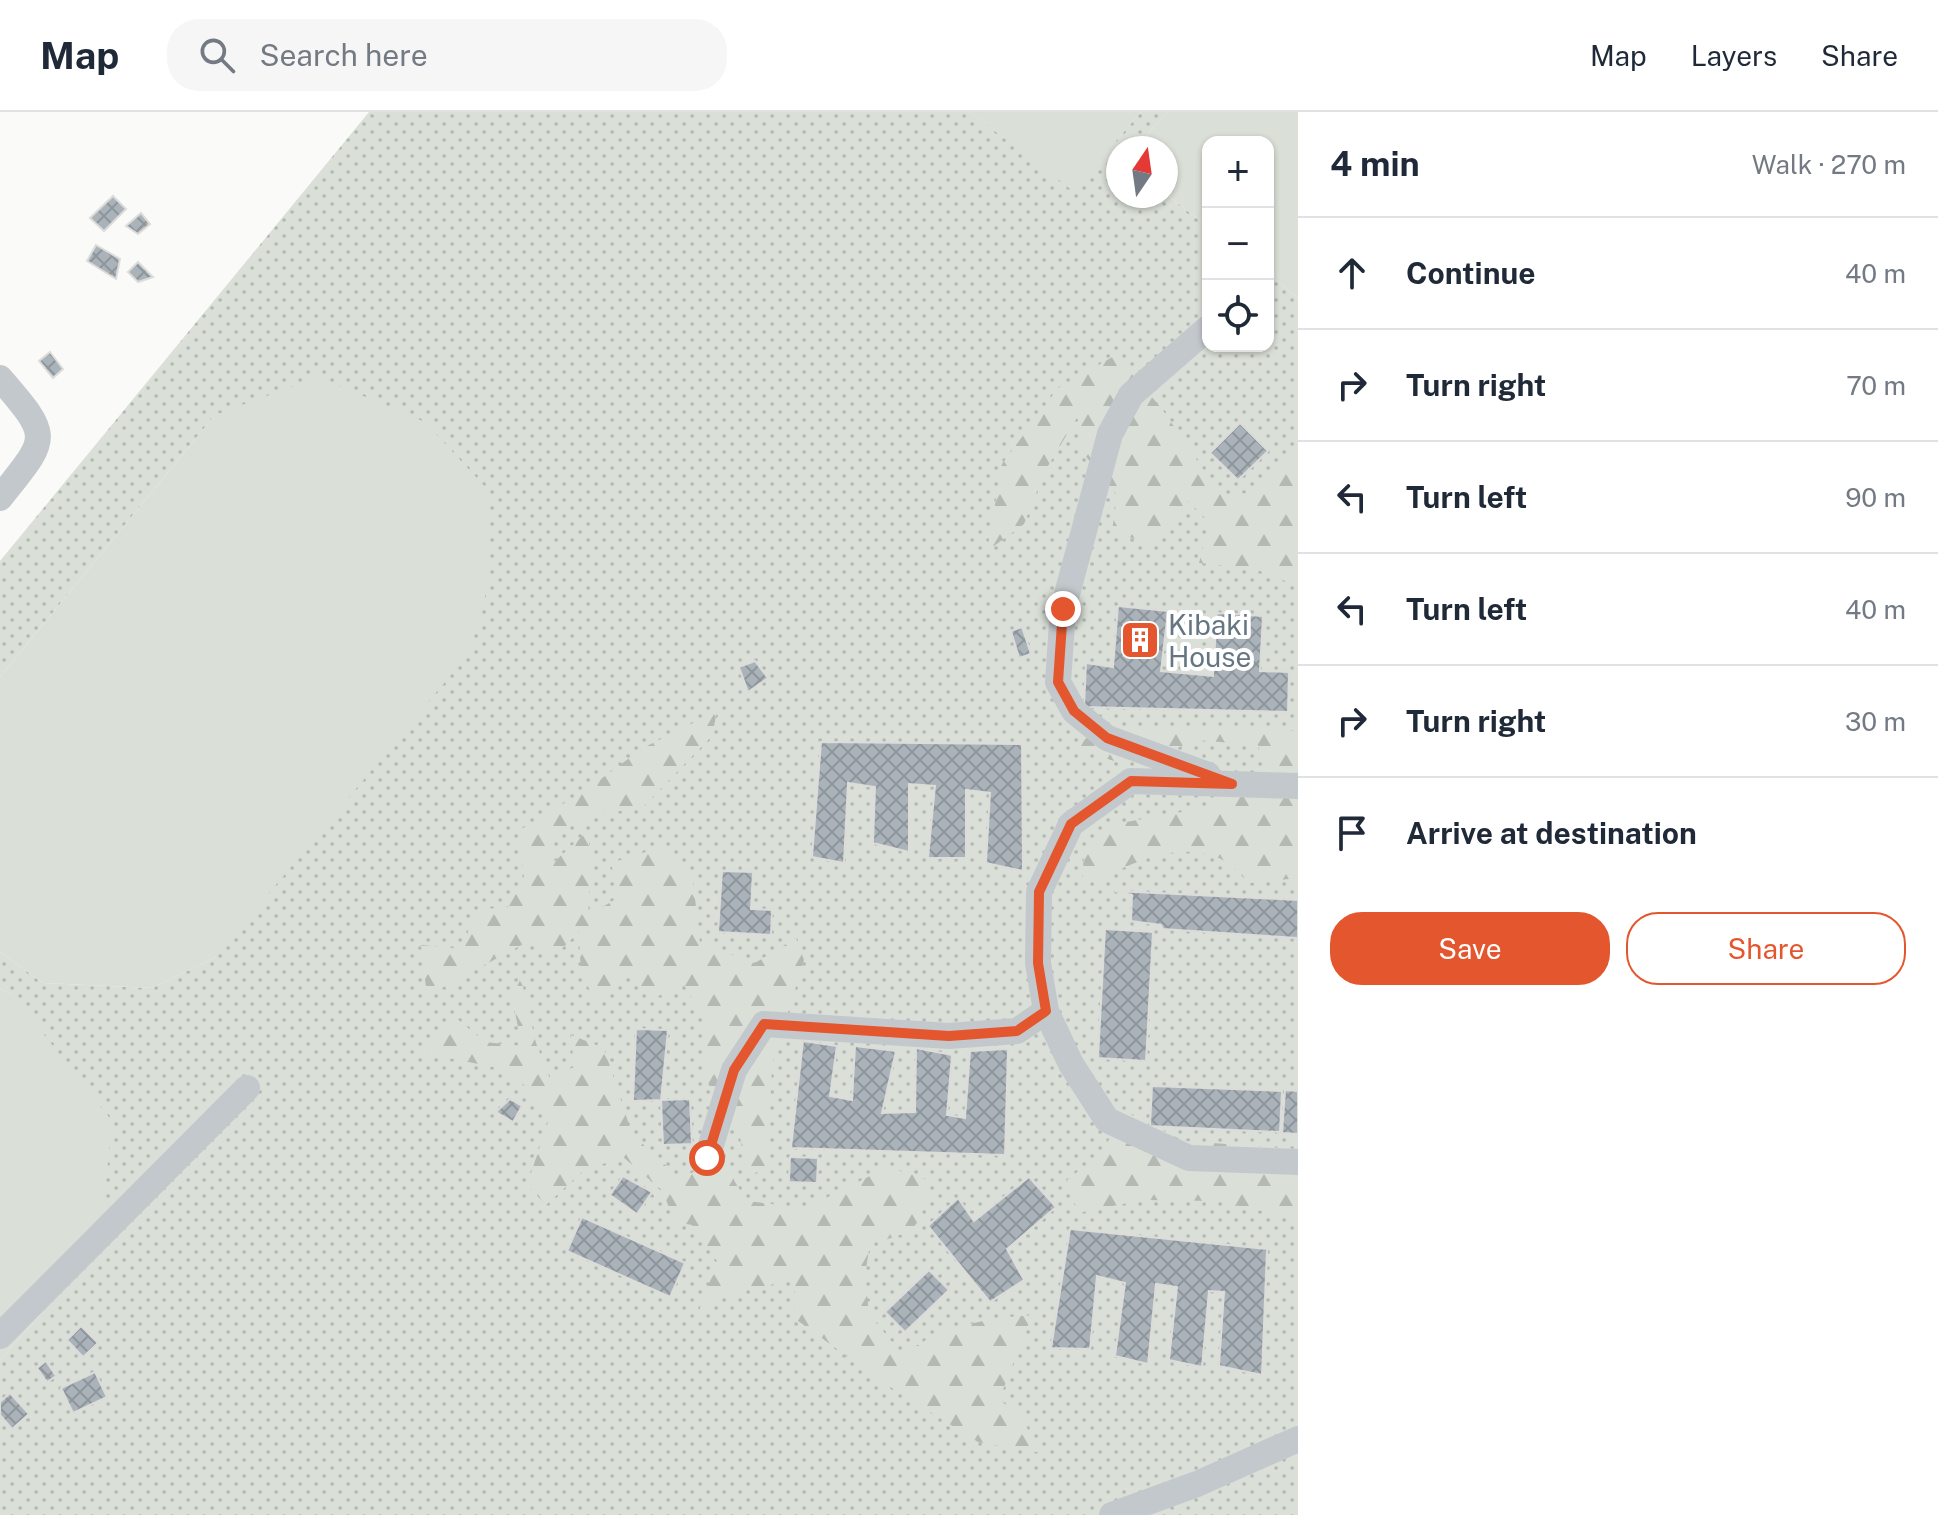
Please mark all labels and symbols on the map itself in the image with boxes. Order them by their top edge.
north arrow [1106,136,1178,208]
route end [1045,591,1081,627]
place label: Kibaki House [1168,608,1251,673]
building icon: Kibaki House [1119,619,1161,661]
route start [689,1140,725,1176]

